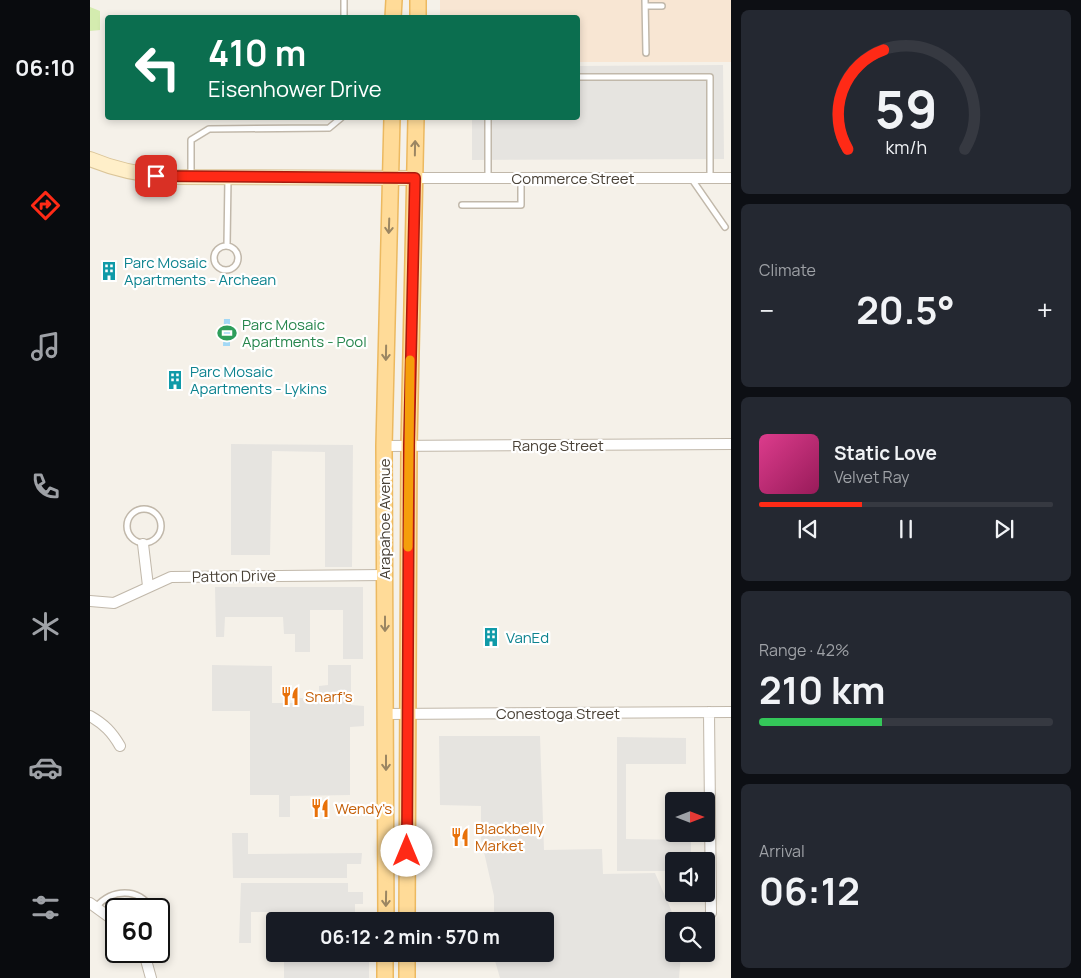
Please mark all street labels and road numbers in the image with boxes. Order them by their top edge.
street label: Commerce Street [512,168,634,189]
street label: Range Street [512,435,604,456]
street label: Arapahoe Avenue [374,458,395,580]
street label: Patton Drive [192,565,276,587]
street label: Conestoga Street [496,703,620,724]

